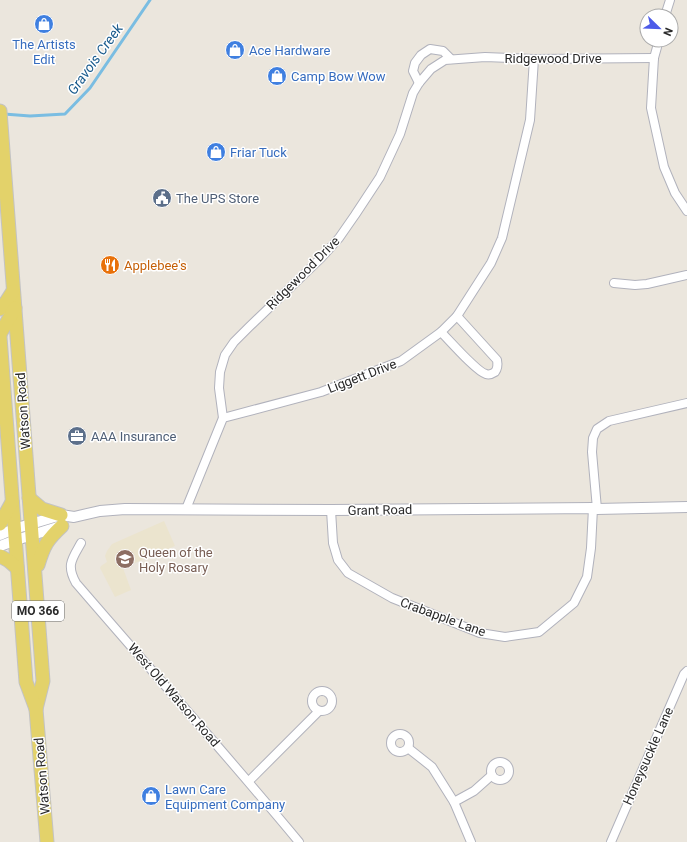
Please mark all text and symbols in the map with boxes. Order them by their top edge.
north arrow [639,8,679,48]
shop icon: The Artists Edit [33,13,55,35]
water label: Gravois Creek [64,20,127,97]
text: N [660,26,675,38]
place label: The Artists Edit [12,37,76,67]
shop icon: Ace Hardware [224,39,246,61]
place label: Ace Hardware [249,43,330,58]
street label: Ridgewood Drive [504,51,602,66]
shop icon: Camp Bow Wow [266,65,288,87]
place label: Camp Bow Wow [291,69,386,84]
shop icon: Friar Tuck [205,141,227,163]
place label: Friar Tuck [230,145,287,160]
public building icon: The UPS Store [151,187,173,209]
place label: The UPS Store [176,191,259,206]
street label: Ridgewood Drive [263,233,343,313]
restaurant icon: Applebee's [99,254,121,276]
place label: Applebee's [124,258,187,273]
street label: Liggett Drive [325,356,399,396]
street label: Watson Road [13,372,33,450]
office icon: AAA Insurance [66,425,88,447]
place label: AAA Insurance [91,429,176,444]
street label: Grant Road [348,502,412,518]
place label: Queen of the Holy Rosary [139,545,213,575]
school or university icon: Queen of the Holy Rosary [114,548,136,570]
street label: Crabapple Lane [398,595,488,639]
road number: MO 366 [12,601,64,621]
street label: West Old Watson Road [125,640,223,750]
street label: Honeysuckle Lane [620,705,676,807]
street label: Watson Road [31,737,53,815]
place label: Lawn Care Equipment Company [165,782,285,812]
shop icon: Lawn Care Equipment Company [140,785,162,807]

